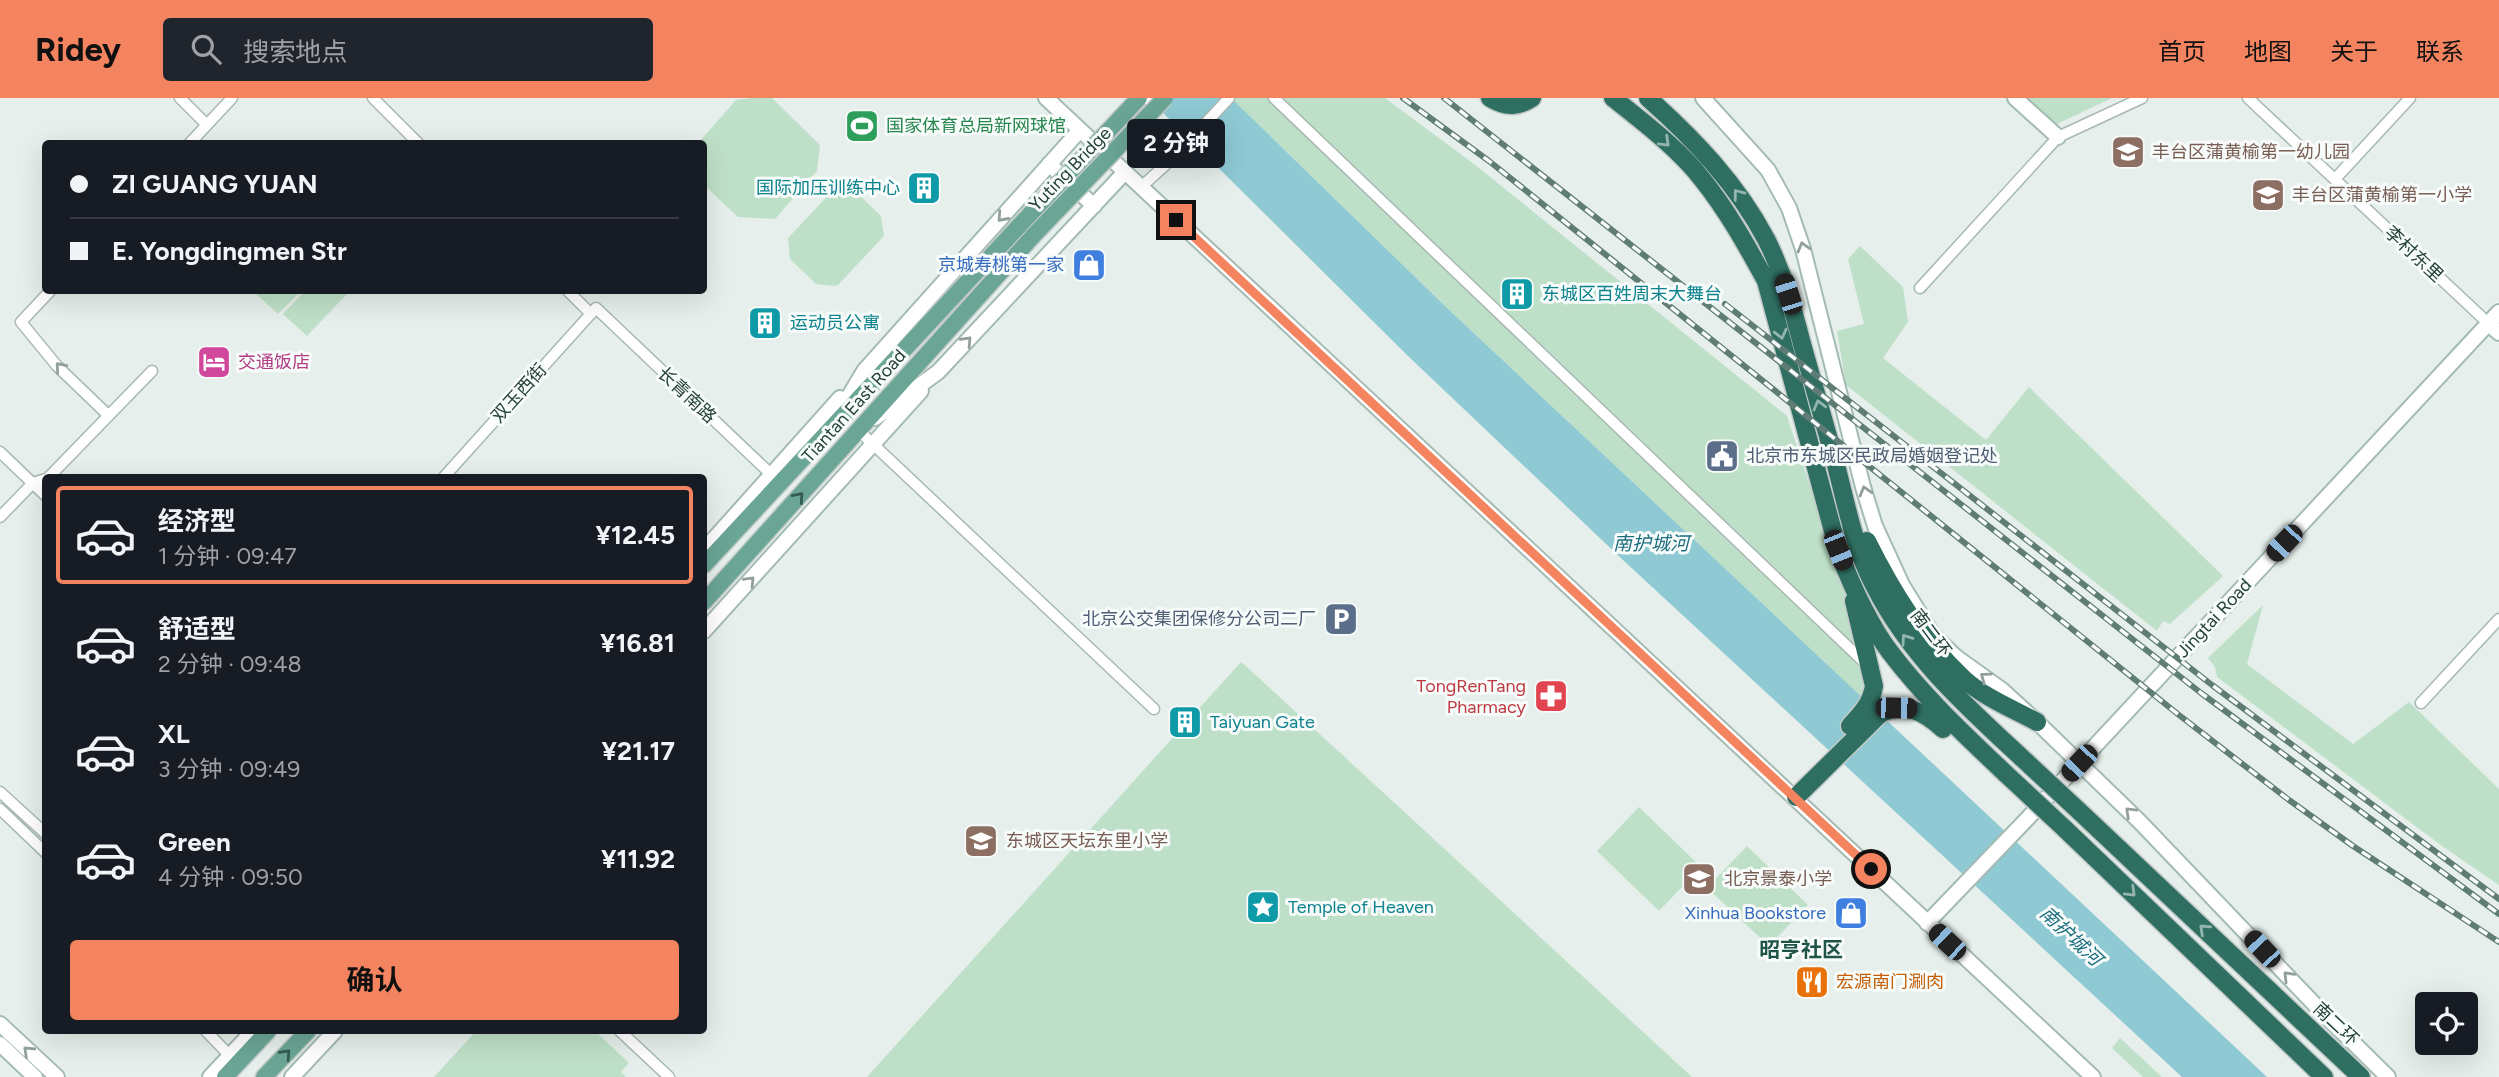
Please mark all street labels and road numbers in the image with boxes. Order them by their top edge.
street label: Yuting Bridge [1024,122,1116,216]
street label: 李村东里 [2380,221,2448,287]
street label: Tiantan East Road [797,345,911,467]
street label: 双玉西街 [487,359,551,427]
street label: 长青南路 [653,362,721,428]
street label: Jingtai Road [2172,574,2256,662]
street label: 南二环 [1906,605,1956,661]
street label: 南二环 [2309,998,2363,1050]

